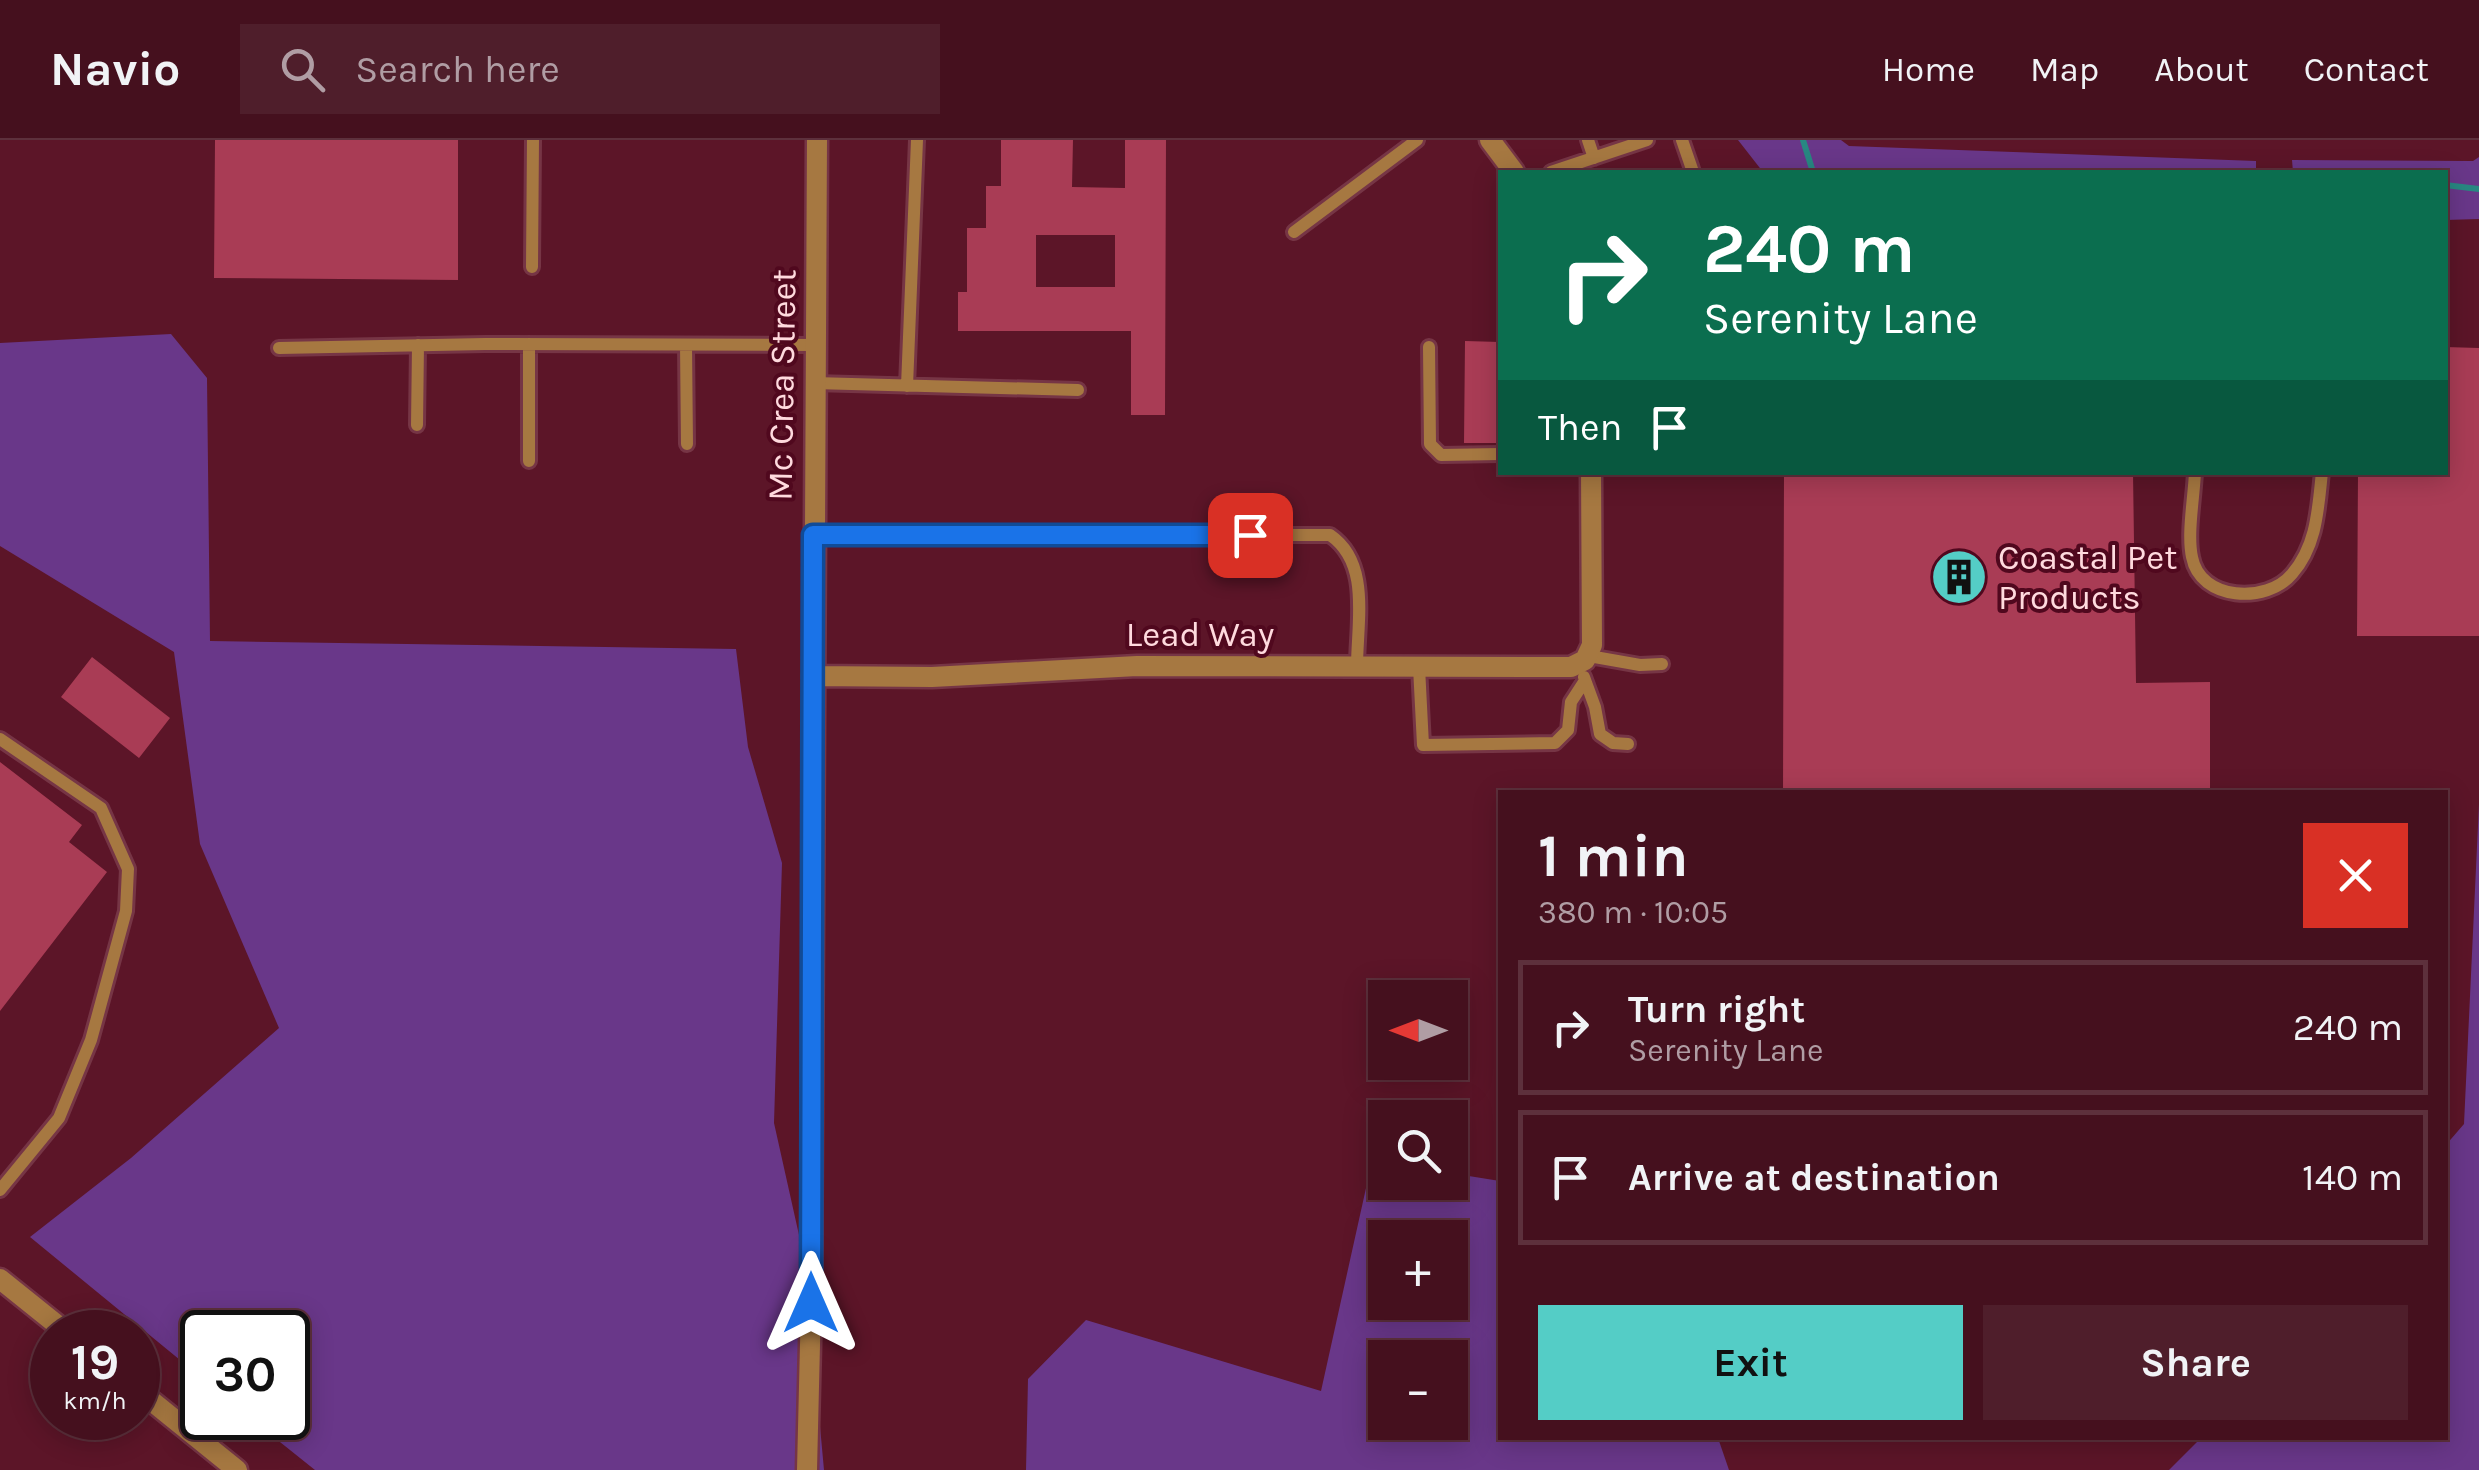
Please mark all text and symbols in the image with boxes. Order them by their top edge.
search box [240,24,940,114]
text: Navio [50,41,180,97]
icon: search [275,42,330,97]
text: Search here [355,47,560,92]
text: Home [1882,49,1975,90]
text: Map [2030,49,2099,90]
text: About [2154,49,2249,90]
text: Contact [2304,49,2429,90]
text: 240 m [1703,208,1915,290]
icon: right [1538,210,1668,340]
street label: Mc Crea Street [759,269,805,501]
text: Serenity Lane [1703,292,1978,344]
icon: arrive [1642,400,1697,455]
text: Then [1538,405,1622,450]
pin [1208,493,1293,578]
icon: arrive [1223,508,1278,563]
place label: Coastal Pet Products [1998,537,2177,618]
building icon: Coastal Pet Products [1929,547,1989,607]
street label: Lead Way [1126,614,1274,655]
text: 1 min [1538,821,1689,891]
button: close [2303,823,2408,928]
text: 380 m · 10:05 [1538,894,1728,931]
north arrow [1368,980,1468,1080]
map controls [1368,980,1468,1440]
text: Turn right [1628,987,1805,1032]
icon: right [1543,1000,1598,1055]
text: 240 m [2293,1005,2403,1050]
text: Serenity Lane [1628,1032,1823,1069]
button: search [1368,1100,1468,1200]
icon: arrive [1543,1150,1598,1205]
text: Arrive at destination [1628,1155,2000,1200]
text: 140 m [2302,1155,2403,1200]
button: + [1368,1220,1468,1320]
position arrow [759,1251,863,1355]
button: Exit [1538,1305,1963,1420]
button: Share [1983,1305,2408,1420]
speed limit sign: 30 [180,1310,310,1440]
text: 19 [71,1333,119,1392]
button: − [1368,1340,1468,1440]
text: km/h [63,1386,127,1415]

